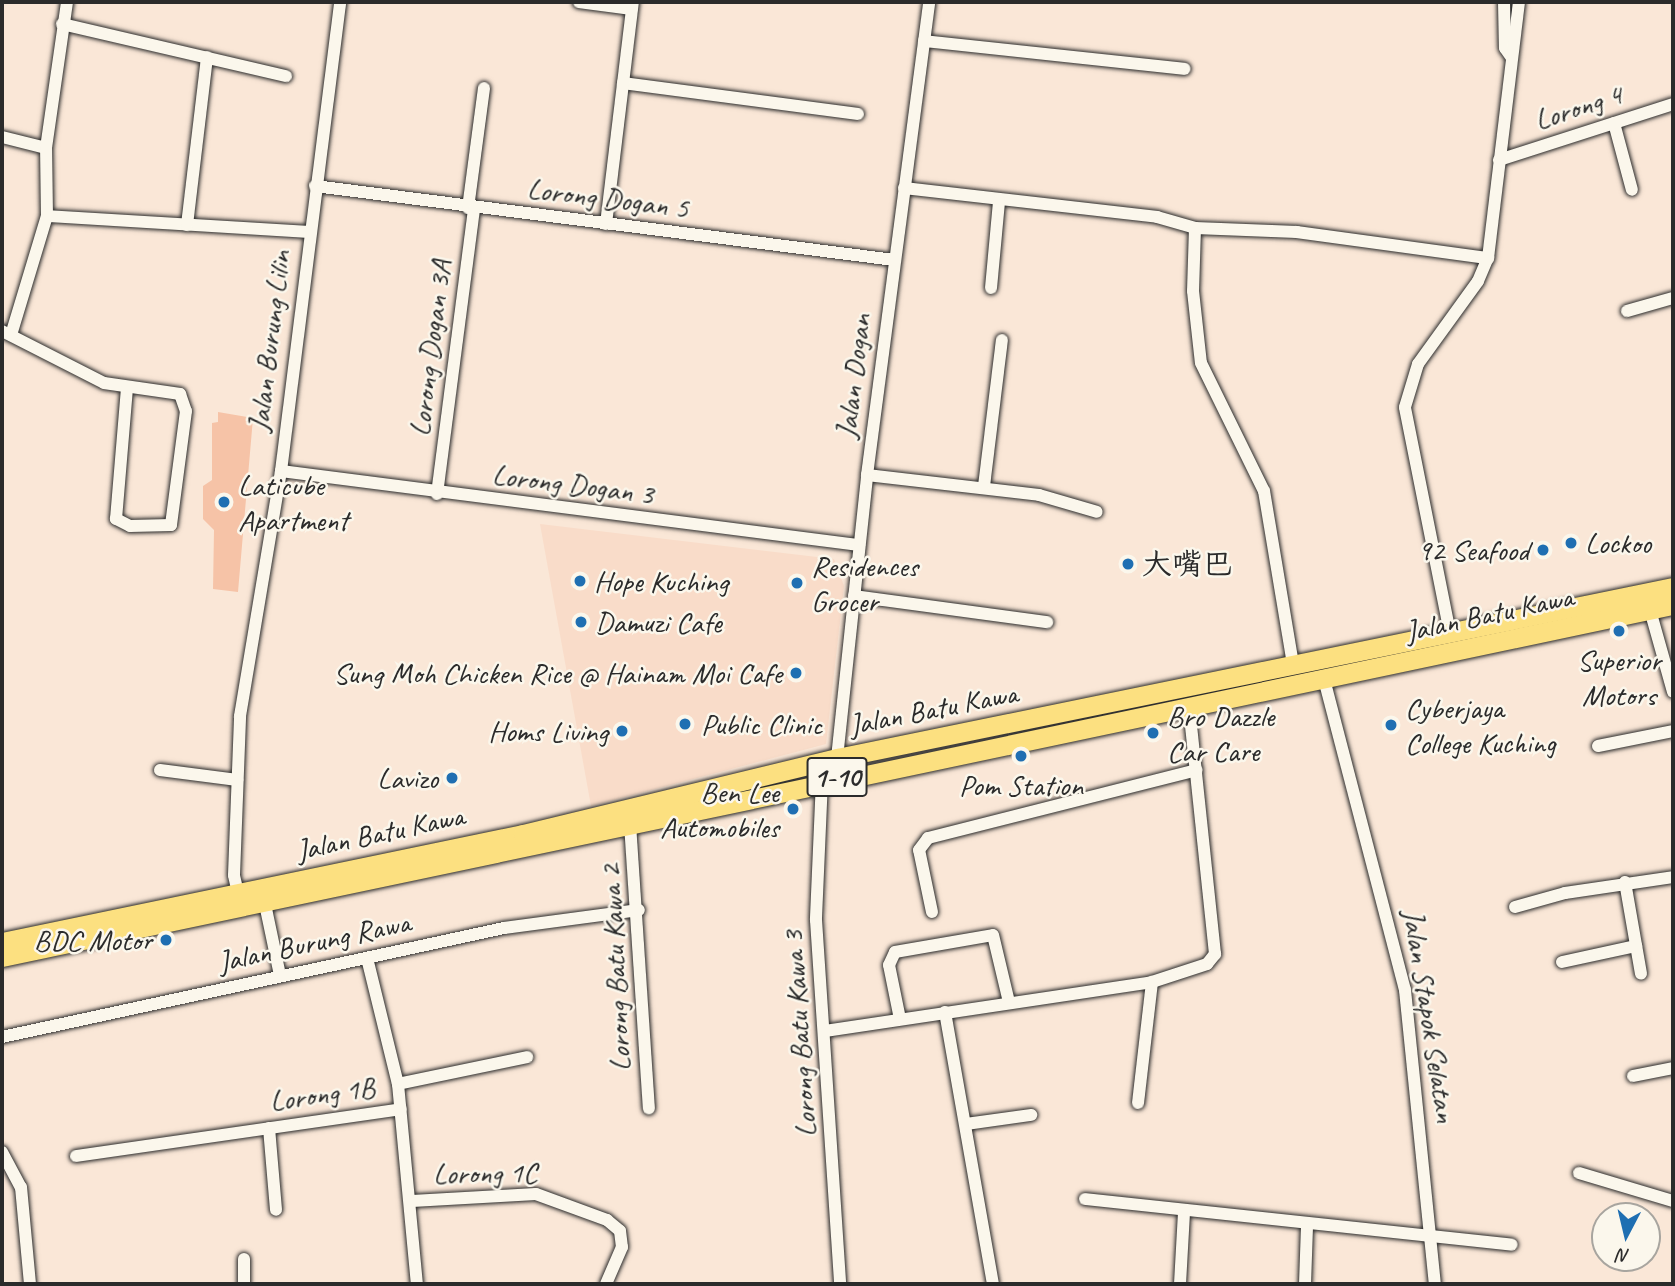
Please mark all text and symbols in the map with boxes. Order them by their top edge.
street label: Lorong 4 [1530,76,1626,138]
street label: Lorong Dogan 5 [526,170,690,226]
street label: Jalan Burung Lilin [240,248,298,434]
street label: Lorong Dogan 3A [401,258,459,438]
street label: Jalan Dogan [828,312,878,440]
street label: Lorong Dogan 3 [491,456,655,512]
place label: Laticube Apartment [238,467,348,538]
marker: Laticube Apartment [216,494,232,510]
place label: Lockoo [1585,525,1651,561]
place label: 92 Seafood [1417,532,1529,568]
marker: Lockoo [1563,535,1579,551]
marker: 92 Seafood [1535,542,1551,558]
place label: 大嘴巴 [1142,546,1232,582]
place label: Residences Grocer [811,548,918,618]
marker: 大嘴巴 [1120,556,1136,572]
place label: Hope Kuching [594,563,728,599]
marker: Hope Kuching [572,573,588,589]
marker: Residences Grocer [789,575,805,591]
street label: Jalan Batu Kawa [1402,579,1576,649]
place label: Damuzi Cafe [595,604,721,640]
marker: Damuzi Cafe [573,614,589,630]
marker: Superior Motors [1611,623,1627,639]
place label: Superior Motors [1577,642,1661,712]
place label: Sung Moh Chicken Rice @ Hainam Moi Cafe [333,655,782,691]
marker: Sung Moh Chicken Rice @ Hainam Moi Cafe [788,665,804,681]
street label: Jalan Batu Kawa [846,675,1020,743]
place label: Cyberjaya College Kuching [1405,690,1556,760]
place label: Bro Dazzle Car Care [1167,698,1275,768]
place label: Public Clinic [701,706,822,742]
place label: Homs Living [488,713,608,749]
marker: Public Clinic [675,714,695,734]
marker: Cyberjaya College Kuching [1383,717,1399,733]
marker: Homs Living [614,723,630,739]
marker: Bro Dazzle Car Care [1145,725,1161,741]
marker: Pom Station [1013,748,1029,764]
road number: 1-10 [806,752,868,802]
place label: Lavizo [377,760,438,796]
place label: Pom Station [958,767,1084,803]
marker: Lavizo [444,770,460,786]
place label: Ben Lee Automobiles [660,774,779,844]
street label: Jalan Batu Kawa [293,798,467,868]
marker: Ben Lee Automobiles [785,801,801,817]
street label: Lorong Batu Kawa 2 [592,863,638,1073]
street label: Jalan Burung Rawa [214,904,414,980]
street label: Jalan Stapok Selatan [1395,907,1465,1125]
place label: BDC Motor [34,922,152,958]
street label: Lorong Batu Kawa 3 [774,929,824,1139]
marker: BDC Motor [158,932,174,948]
street label: Lorong 1B [267,1069,377,1119]
street label: Lorong 1C [433,1154,537,1192]
north arrow [1591,1202,1661,1272]
text: N [1616,1243,1631,1268]

